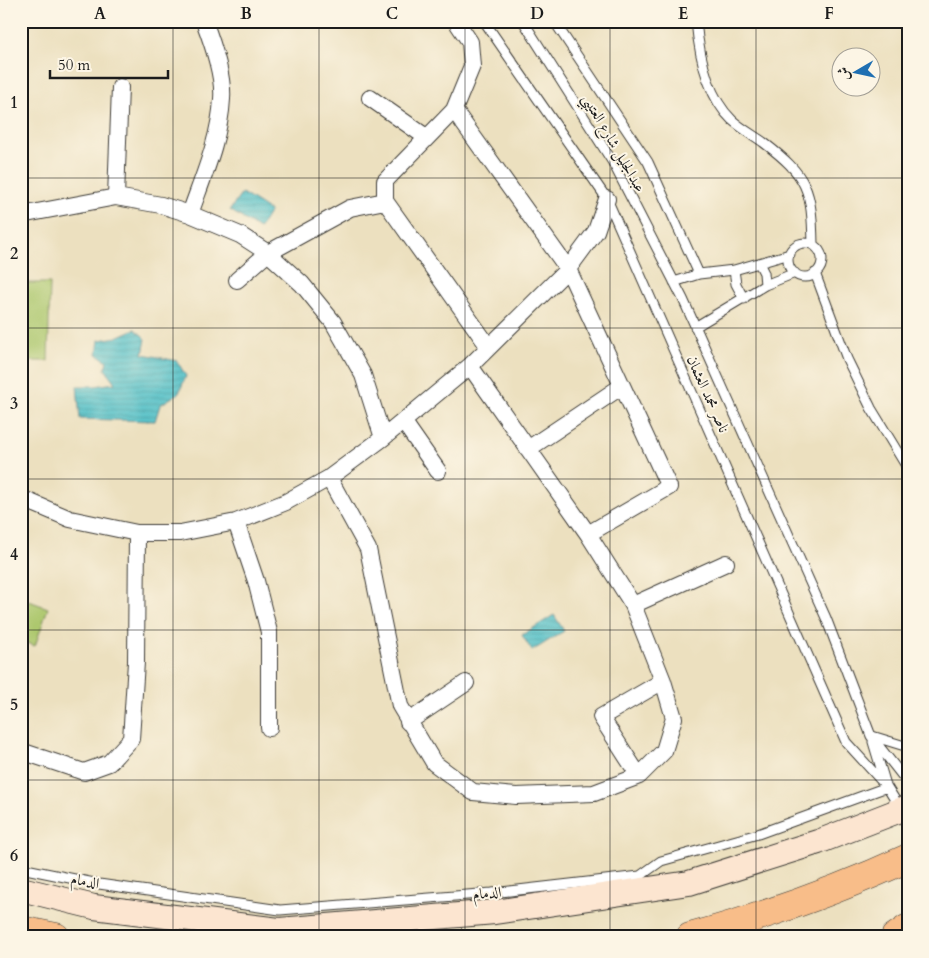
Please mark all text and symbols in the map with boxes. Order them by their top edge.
text: A [94,3,106,25]
text: B [240,3,252,25]
text: C [386,3,398,25]
text: D [530,3,544,25]
text: E [678,3,688,25]
text: F [824,3,834,25]
scale bar [50,48,168,80]
north arrow [832,48,882,98]
text: 50 m [58,55,90,75]
text: ش [833,66,854,82]
street label: عبدالجليل شارع العتيبي [574,90,650,198]
text: 1 [10,92,18,114]
text: 2 [10,243,18,265]
street label: ناصر محمد العثمان [682,352,734,436]
text: 3 [10,393,18,415]
text: 4 [10,544,18,566]
text: 5 [10,694,18,716]
text: 6 [10,845,18,867]
street label: الدمام [68,868,101,897]
street label: الدمام [472,882,502,907]

